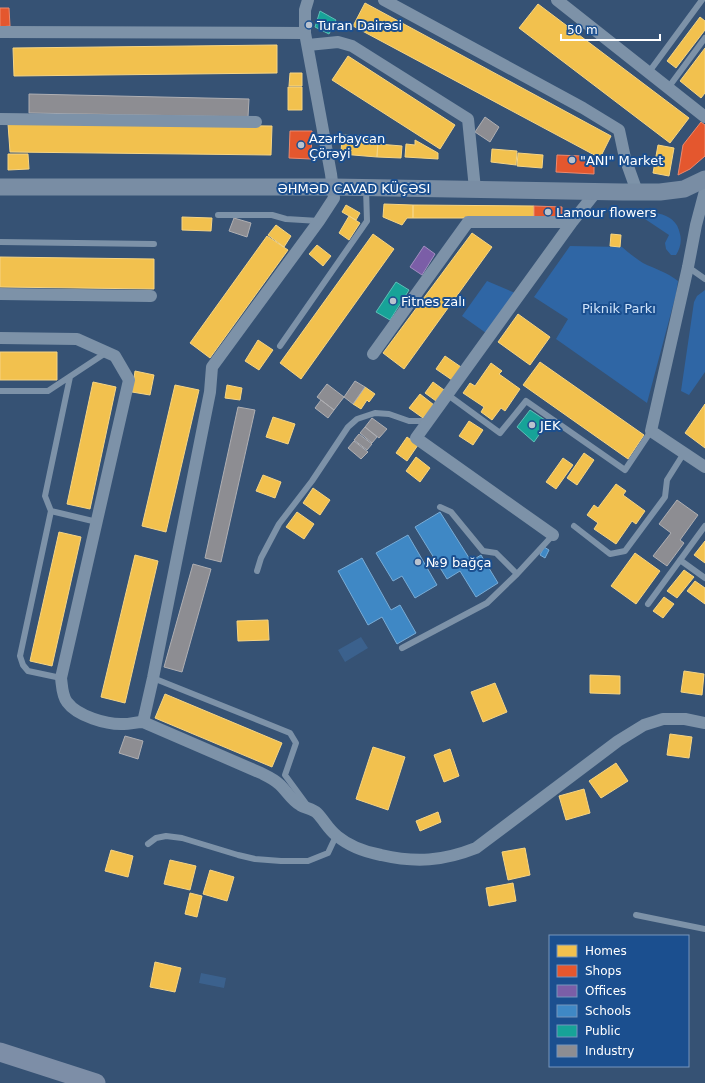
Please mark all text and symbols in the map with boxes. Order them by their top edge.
scale bar [561,16,660,42]
place label: Turan Dairəsi [316,18,402,33]
marker: Turan Dairəsi [304,20,314,30]
text: 50 m [567,23,598,37]
place label: Azərbaycan Çörəyi [309,131,385,161]
marker: Azərbaycan Çörəyi [296,140,306,150]
place label: "ANI" Market [580,153,663,168]
marker: "ANI" Market [567,155,577,165]
street label: ƏHMƏD CAVAD KÜÇƏSI [278,180,430,196]
place label: Lamour flowers [556,205,657,220]
marker: Lamour flowers [543,207,553,217]
place label: Fitnes zalı [401,294,465,309]
marker: Fitnes zalı [388,296,398,306]
park label: Piknik Parkı [582,301,656,316]
place label: JEK [539,418,561,433]
marker: JEK [527,420,537,430]
place label: №9 bağça [426,555,492,570]
marker: №9 bağça [413,557,423,567]
legend [549,935,689,1067]
text: Homes [585,944,627,958]
text: Shops [585,964,621,978]
text: Offices [585,984,626,998]
text: Schools [585,1004,631,1018]
text: Public [585,1024,621,1038]
text: Industry [585,1044,634,1058]

